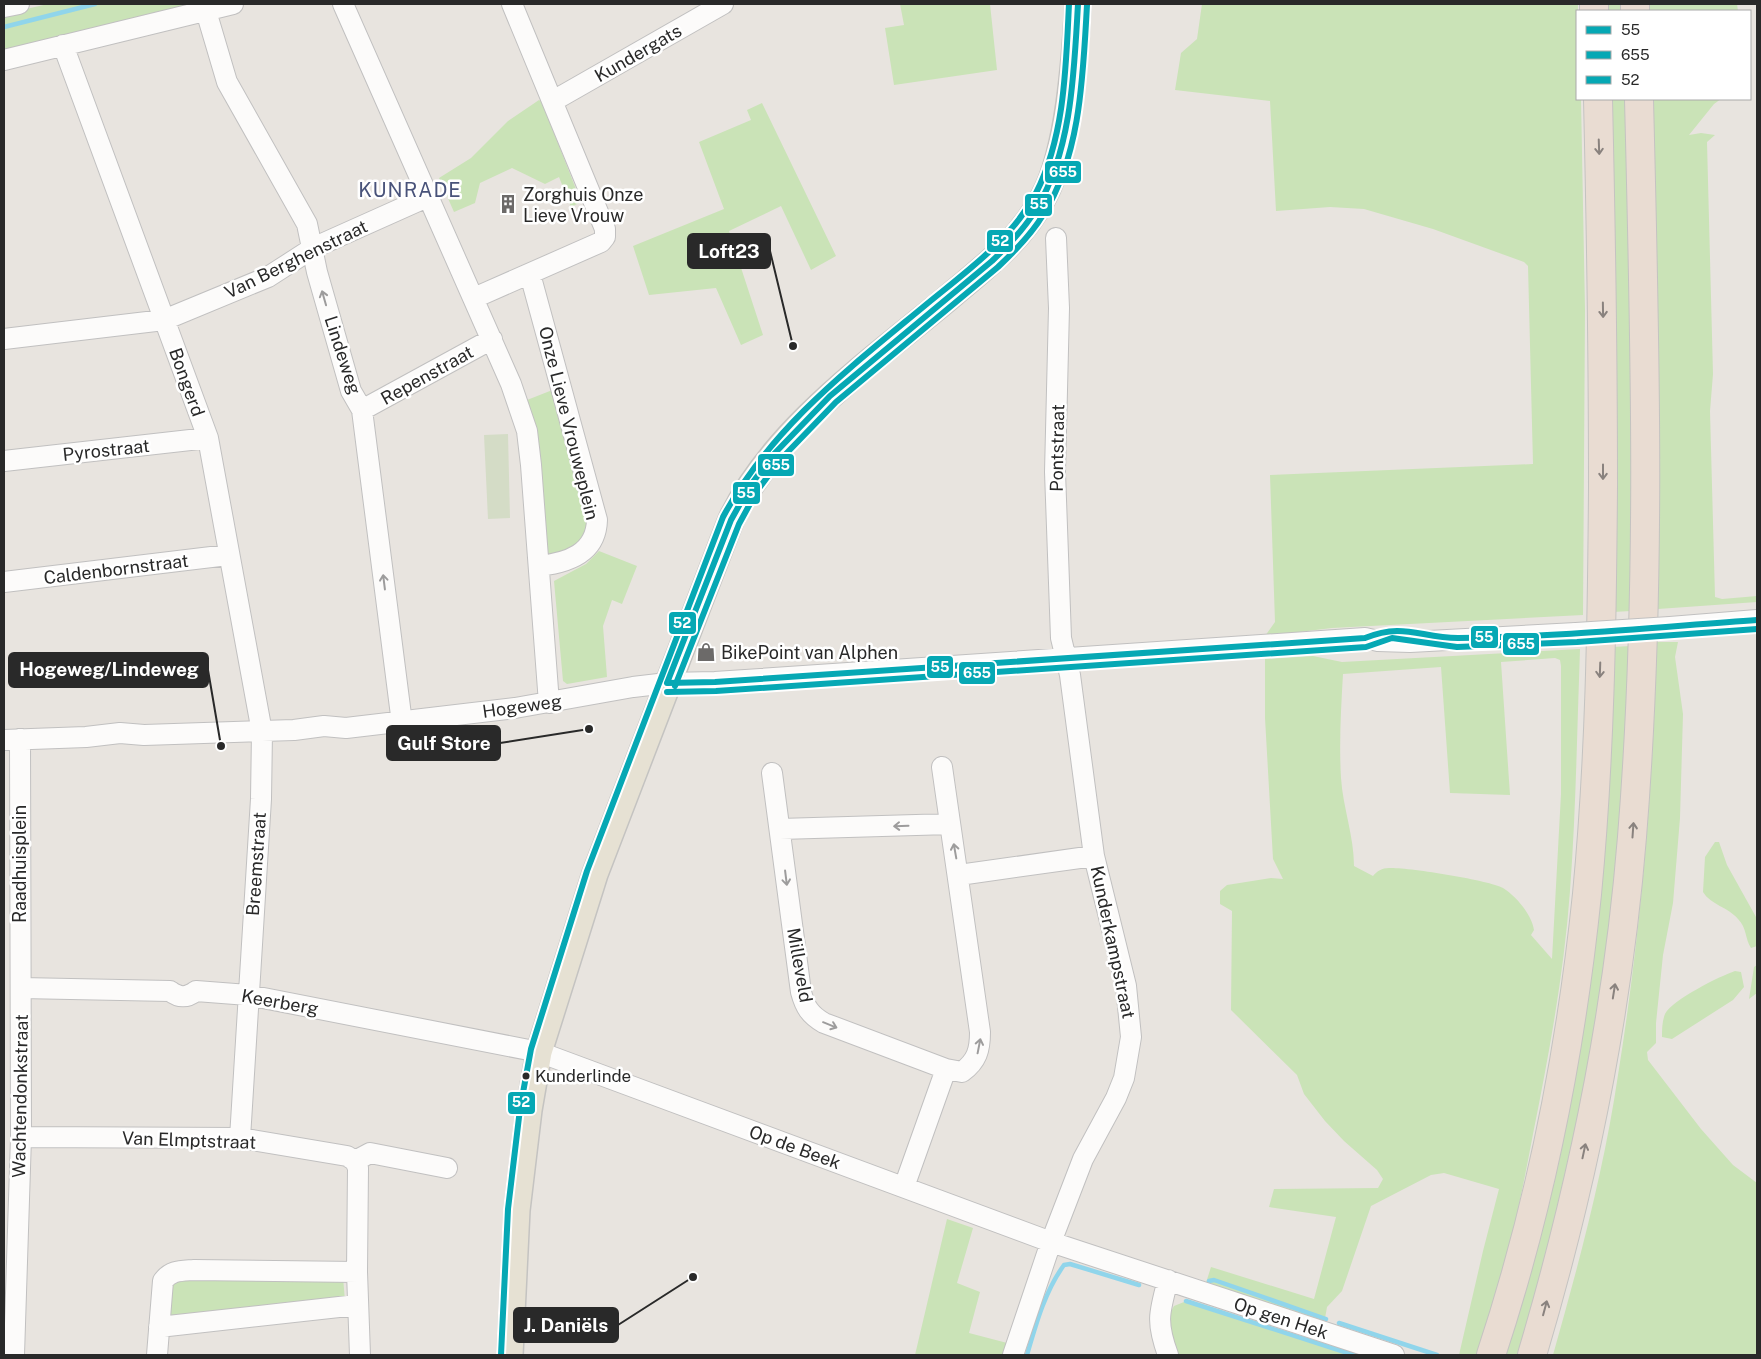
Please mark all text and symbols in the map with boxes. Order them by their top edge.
legend [1576,10,1751,100]
street label: Kundergats [591,20,685,86]
text: 55 [1621,21,1640,38]
text: 655 [1621,46,1650,63]
text: 52 [1621,71,1640,88]
one-way arrow [1594,139,1604,155]
line badge: 655 [1044,160,1082,184]
text: 655 [1049,164,1077,180]
district label: KUNRADE [358,178,462,202]
place label: Zorghuis Onze Lieve Vrouw [523,184,643,226]
building icon: Zorghuis Onze Lieve Vrouw [497,193,519,215]
line badge: 55 [1024,193,1053,217]
text: 55 [1030,196,1048,212]
street label: Van Berghenstraat [221,215,371,303]
line badge: 52 [986,229,1014,253]
text: 52 [991,233,1009,249]
callout: Loft23 [688,234,770,268]
text: Loft23 [698,240,760,262]
one-way arrow [319,291,329,307]
one-way arrow [1598,302,1608,318]
street label: Lindeweg [320,313,366,397]
street label: Onze Lieve Vrouweplein [535,324,603,522]
street label: Repenstraat [377,341,477,409]
street label: Bongerd [165,345,209,419]
street label: Pontstraat [1046,404,1068,492]
street label: Pyrostraat [61,435,151,465]
line badge: 655 [757,453,795,477]
text: 655 [762,457,790,473]
one-way arrow [1598,464,1608,480]
line badge: 55 [732,481,761,505]
text: 55 [737,485,755,501]
street label: Caldenbornstraat [42,550,190,588]
one-way arrow [379,574,389,590]
line badge: 52 [668,611,697,635]
text: 52 [673,615,691,631]
line badge: 55 [1470,625,1499,649]
text: 55 [1475,629,1493,645]
line badge: 655 [1502,632,1540,656]
text: 655 [1507,636,1535,652]
shop icon: BikePoint van Alphen [695,641,717,663]
place label: BikePoint van Alphen [721,642,898,663]
callout: Hogeweg/Lindeweg [9,653,208,687]
line badge: 55 [926,655,954,679]
text: Hogeweg/Lindeweg [19,658,199,680]
text: 55 [931,659,949,675]
line badge: 655 [958,661,996,685]
one-way arrow [1596,662,1605,678]
text: 655 [963,665,991,681]
street label: Hogeweg [481,690,563,722]
callout: Gulf Store [387,726,500,760]
text: Gulf Store [397,732,491,754]
street label: Raadhuisplein [9,805,30,923]
street label: Breemstraat [242,811,270,917]
one-way arrow [894,821,910,830]
one-way arrow [1628,822,1637,838]
one-way arrow [949,843,959,859]
street label: Kunderkampstraat [1087,864,1139,1020]
one-way arrow [781,869,791,885]
street label: Milleveld [783,926,817,1004]
one-way arrow [1609,983,1619,999]
street label: Keerberg [240,985,320,1019]
street label: Wachtendonkstraat [8,1014,32,1178]
one-way arrow [822,1021,837,1031]
one-way arrow [974,1038,984,1054]
place label: Kunderlinde [535,1066,631,1086]
marker: Kunderlinde [521,1071,531,1081]
line badge: 52 [507,1091,536,1115]
text: 52 [512,1094,530,1110]
street label: Op de Beek [746,1121,844,1173]
street label: Van Elmptstraat [122,1127,256,1153]
one-way arrow [1580,1143,1589,1159]
street label: Op gen Hek [1231,1293,1331,1343]
one-way arrow [1541,1301,1551,1317]
callout: J. Daniëls [514,1308,618,1342]
text: J. Daniëls [524,1314,608,1336]

